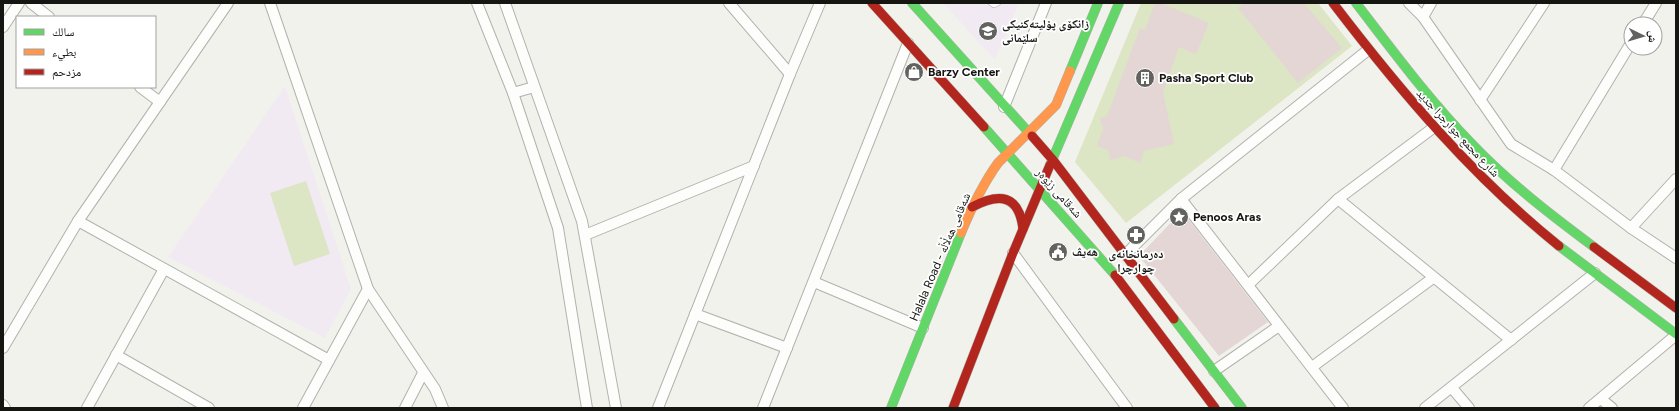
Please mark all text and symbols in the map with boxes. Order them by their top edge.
legend [16,16,156,88]
north arrow [1623,16,1663,56]
place label: زانکۆی پۆلیتەکنیکی سلێمانی [1002,17,1089,46]
school or university icon: زانکۆی پۆلیتەکنیکی سلێمانی [977,20,999,42]
text: سالك [52,25,74,39]
text: ش [1644,30,1659,44]
text: بطيء [52,45,76,62]
shop icon: Barzy Center [903,61,925,83]
text: مزدحم [52,65,81,80]
place label: Barzy Center [928,65,1000,79]
building icon: Pasha Sport Club [1134,67,1156,89]
place label: Pasha Sport Club [1159,71,1254,85]
street label: شارع مجمع جوارجرا جديد [1413,86,1502,181]
street label: شەقامی زێوەر [1032,165,1085,221]
street label: Halala Road - شەقامی هەڵاڵە [905,190,973,323]
place icon: Penoos Aras [1168,206,1190,228]
place label: Penoos Aras [1193,210,1261,224]
pharmacy icon: دەرمانخانەی چوارچرا [1125,224,1147,246]
public building icon: ھەیڤ [1047,241,1069,263]
place label: ھەیڤ [1072,245,1098,259]
place label: دەرمانخانەی چوارچرا [1108,247,1164,275]

